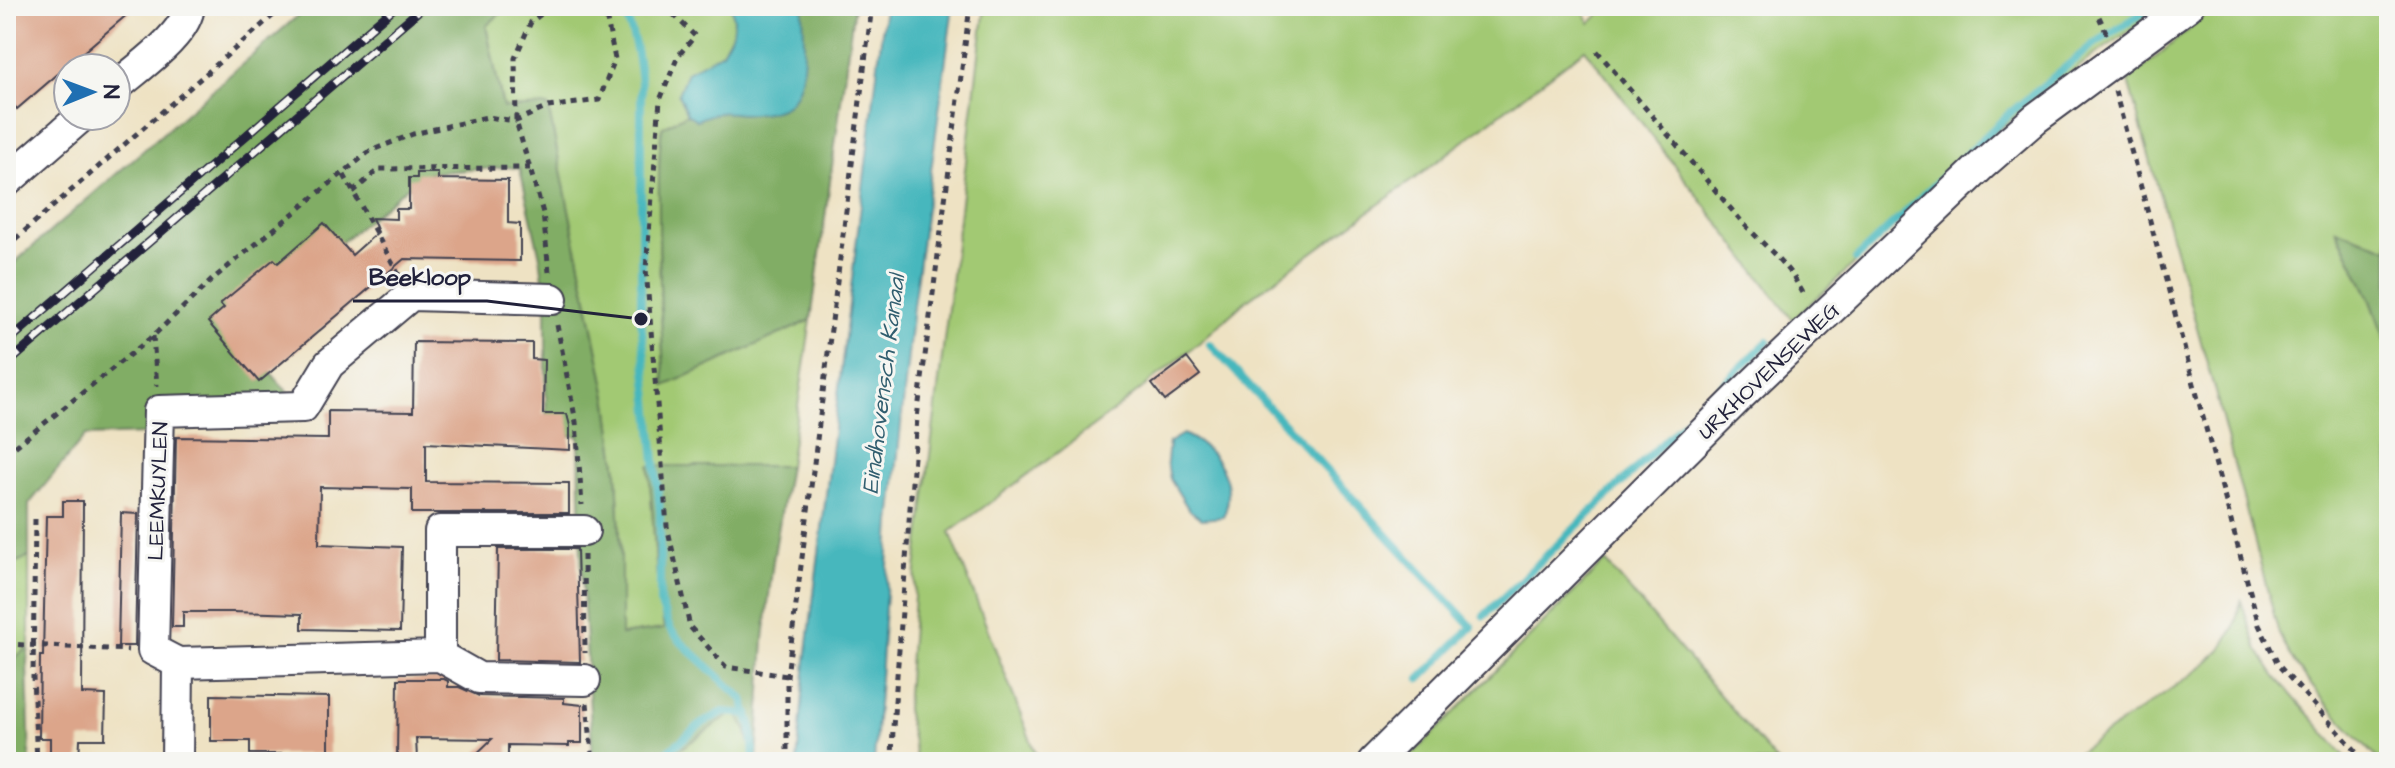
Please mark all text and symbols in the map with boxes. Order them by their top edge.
north arrow [52,52,132,132]
text: N [95,85,126,99]
callout: Beekloop [353,253,487,301]
text: Beekloop [369,261,472,295]
water label: Eindhovensch Kanaal [854,269,915,496]
street label: URKHOVENSEWEG [1691,295,1847,447]
street label: LEEMKUYLEN [141,421,176,561]

